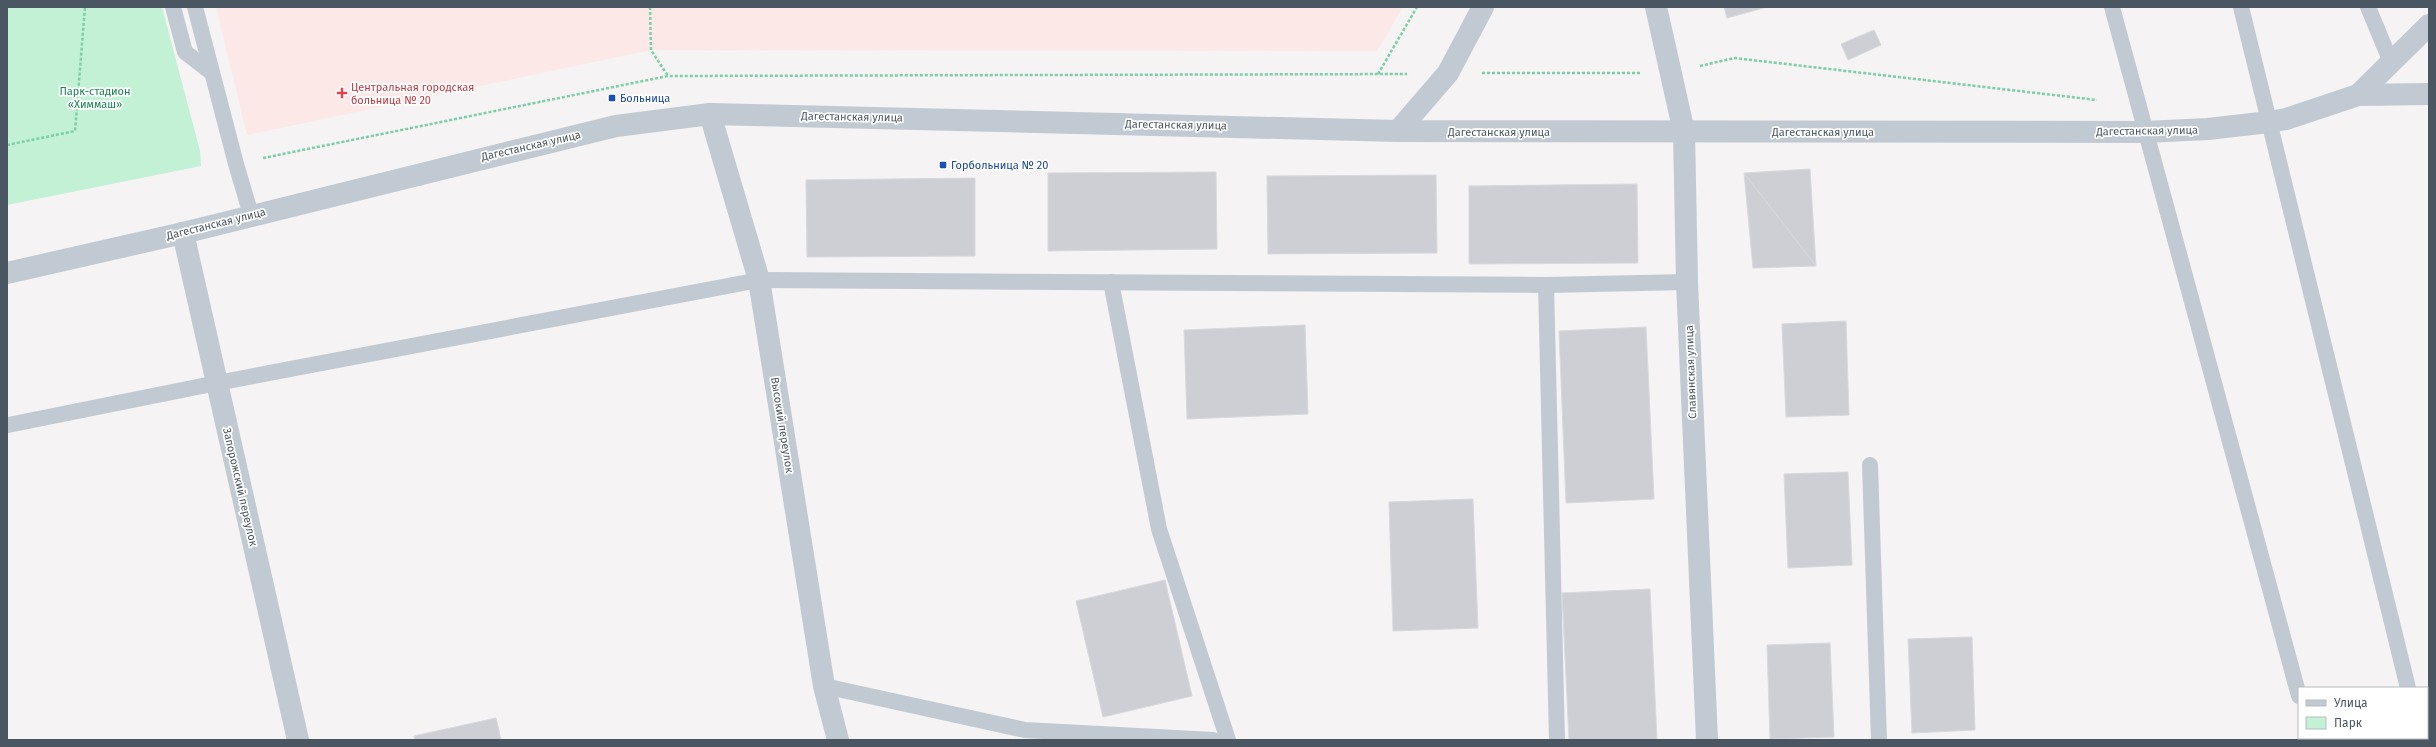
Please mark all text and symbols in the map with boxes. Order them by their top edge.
place label: Центральная городская больница № 20 [351,81,474,107]
park label: Парк-стадион «Химмаш» [59,85,131,111]
marker: Центральная городская больница № 20 [336,87,348,99]
place label: Больница [620,92,670,105]
marker: Больница [607,93,617,103]
street label: Дагестанская улица [800,110,903,124]
street label: Дагестанская улица [1124,118,1227,132]
street label: Дагестанская улица [2095,124,2198,138]
street label: Дагестанская улица [1447,126,1550,139]
street label: Дагестанская улица [1771,126,1874,139]
street label: Дагестанская улица [479,128,582,164]
place label: Горбольница № 20 [951,159,1048,172]
marker: Горбольница № 20 [938,160,948,170]
street label: Дагестанская улица [164,205,267,243]
street label: Славянская улица [1683,325,1699,419]
street label: Высокий переулок [768,376,796,474]
street label: Запорожский переулок [220,427,260,548]
legend [2298,687,2428,739]
text: Улица [2334,696,2368,710]
text: Парк [2334,716,2363,730]

